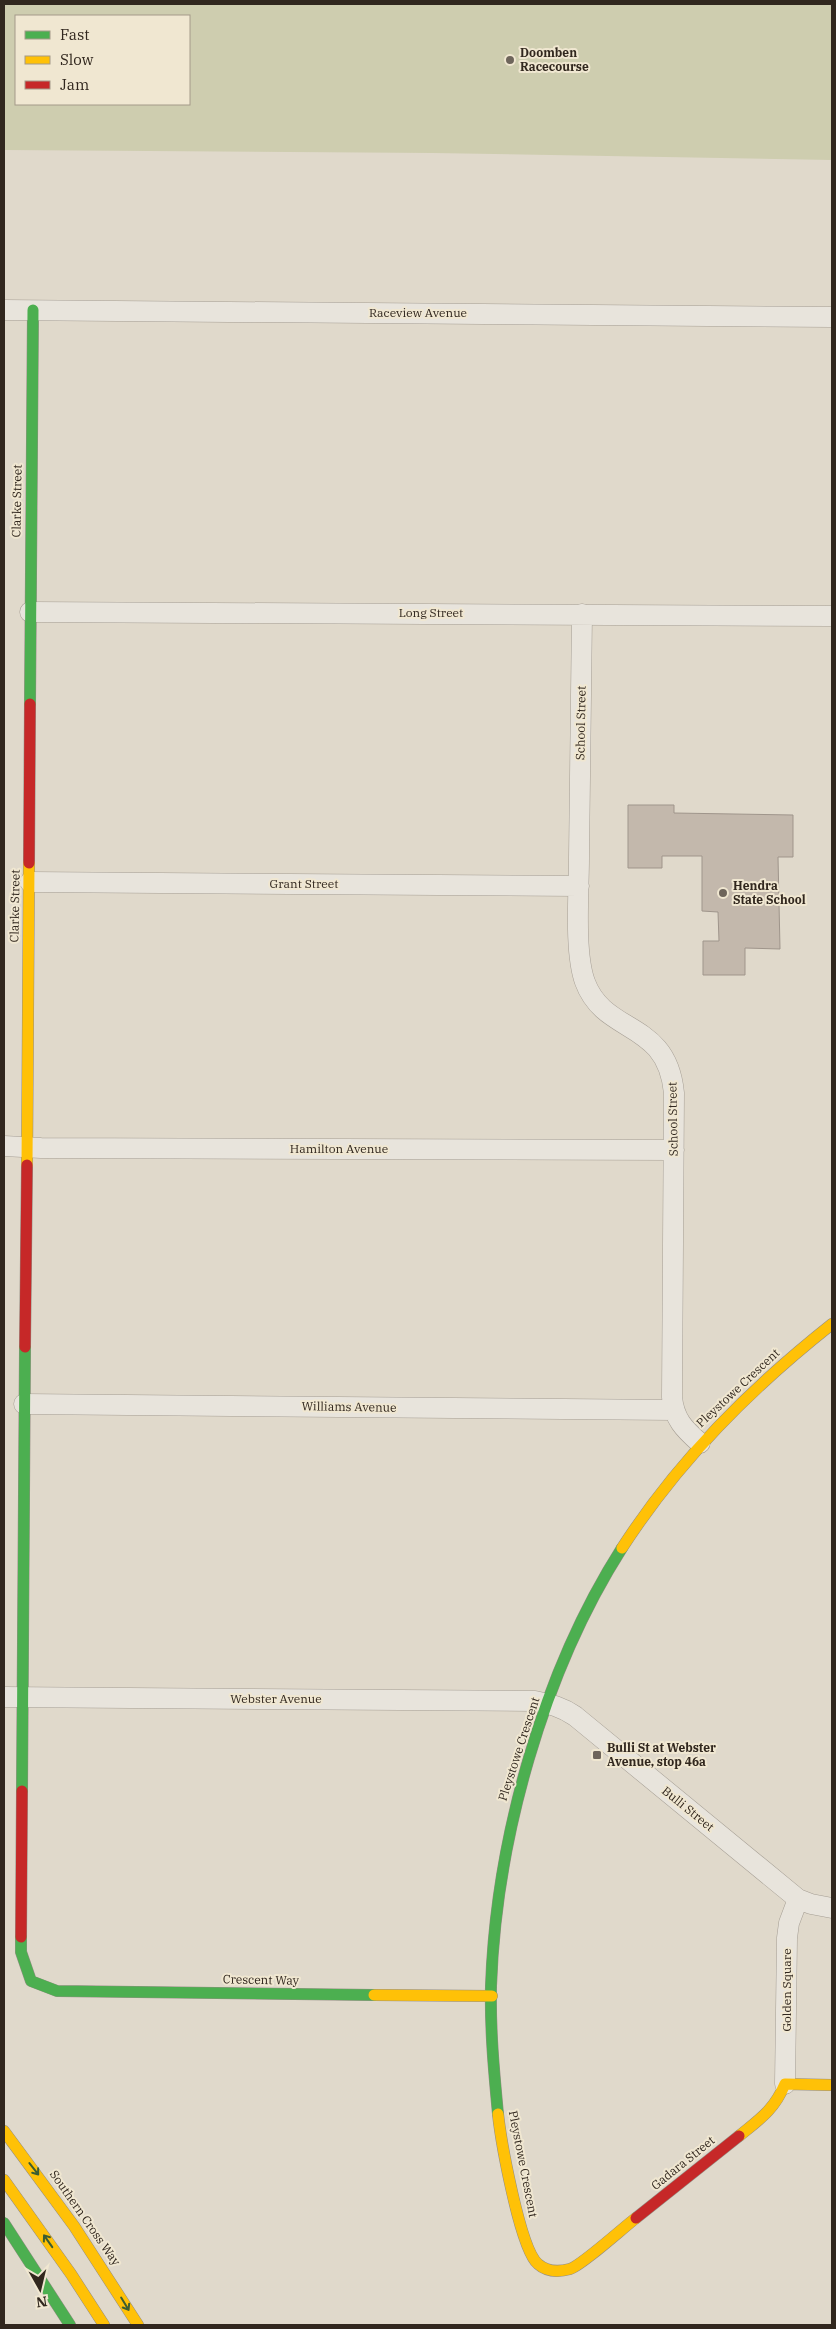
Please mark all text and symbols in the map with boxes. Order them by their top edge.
legend [15,15,190,105]
text: Fast [60,25,90,44]
place label: Doomben Racecourse [520,45,589,74]
text: Slow [60,50,94,69]
marker: Doomben Racecourse [504,54,516,66]
text: Jam [60,75,89,94]
street label: Raceview Avenue [369,305,467,320]
street label: Clarke Street [8,464,25,538]
street label: Long Street [399,605,463,620]
street label: School Street [572,686,589,760]
street label: Clarke Street [6,869,23,943]
street label: Grant Street [270,876,338,891]
place label: Hendra State School [733,878,806,907]
marker: Hendra State School [717,887,729,899]
street label: School Street [664,1082,681,1156]
street label: Hamilton Avenue [290,1141,388,1156]
street label: Pleystowe Crescent [693,1345,782,1430]
street label: Williams Avenue [301,1398,397,1415]
street label: Webster Avenue [230,1691,322,1706]
street label: Pleystowe Crescent [495,1695,542,1803]
place label: Bulli St at Webster Avenue, stop 46a [607,1740,716,1769]
marker: Bulli St at Webster Avenue, stop 46a [591,1749,603,1761]
street label: Bulli Street [659,1783,717,1834]
street label: Golden Square [779,1948,794,2032]
street label: Crescent Way [223,1971,300,1988]
street label: Pleystowe Crescent [506,2109,541,2219]
street label: Gadara Street [648,2132,718,2193]
one-way arrow [28,2162,39,2175]
street label: Southern Cross Way [47,2167,124,2269]
one-way arrow [43,2234,53,2248]
north arrow [15,2264,65,2314]
text: N [35,2292,49,2312]
one-way arrow [120,2296,130,2310]

